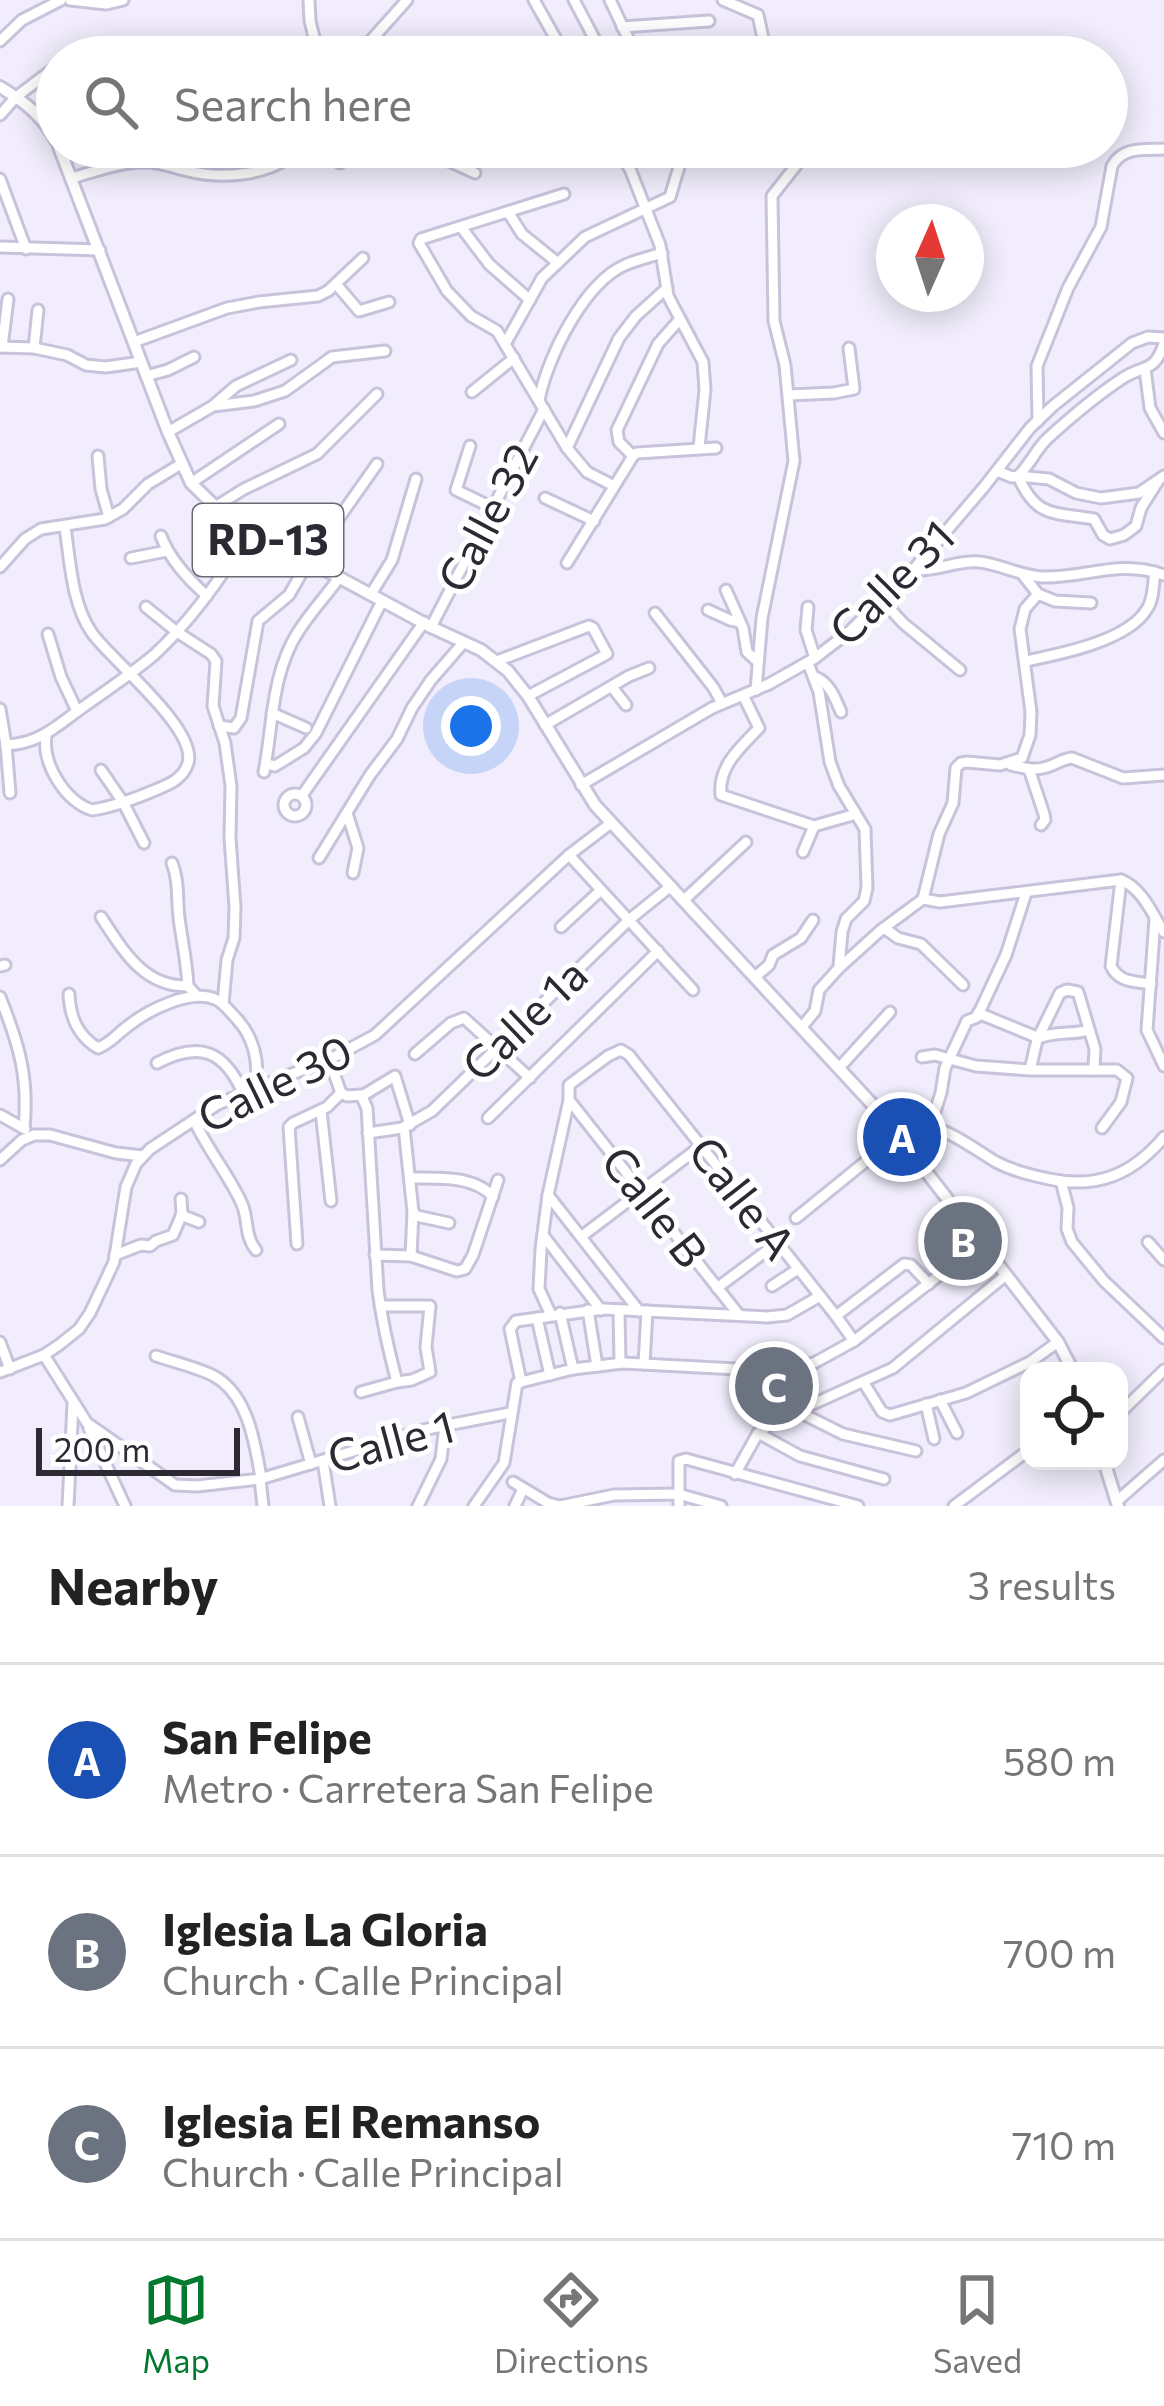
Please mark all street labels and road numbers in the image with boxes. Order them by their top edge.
street label: Calle 32 [424,433,548,600]
road number: RD-13 [193,504,343,576]
street label: Calle 31 [816,507,964,655]
street label: Calle 1a [449,946,597,1091]
street label: Calle 30 [188,1021,360,1143]
street label: Calle A [679,1124,809,1269]
street label: Calle B [592,1134,720,1277]
street label: Calle 1 [321,1396,460,1483]

